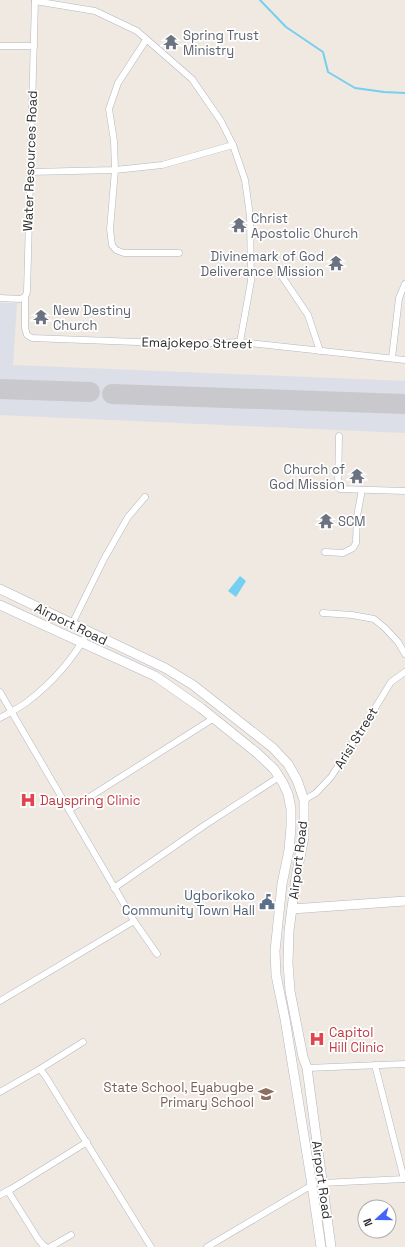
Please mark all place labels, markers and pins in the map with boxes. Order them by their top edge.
place label: Spring Trust Ministry [183,27,259,59]
temple icon: Spring Trust Ministry [162,33,180,51]
place label: Christ Apostolic Church [251,210,358,242]
temple icon: Christ Apostolic Church [230,216,248,234]
place label: Divinemark of God Deliverance Mission [201,248,324,280]
temple icon: Divinemark of God Deliverance Mission [327,254,345,272]
place label: New Destiny Church [53,302,131,334]
temple icon: New Destiny Church [32,308,50,326]
place label: Church of God Mission [269,461,345,493]
temple icon: Church of God Mission [348,467,366,485]
temple icon: SCM [317,512,335,530]
place label: SCM [338,513,366,530]
hospital icon: Dayspring Clinic [19,791,37,809]
place label: Dayspring Clinic [40,792,141,809]
place label: Ugborikoko Community Town Hall [122,887,255,919]
public building icon: Ugborikoko Community Town Hall [258,893,276,911]
place label: Capitol Hill Clinic [329,1024,384,1056]
hospital icon: Capitol Hill Clinic [308,1030,326,1048]
place label: State School, Eyabugbe Primary School [104,1079,254,1111]
school or university icon: State School, Eyabugbe Primary School [257,1085,275,1103]

